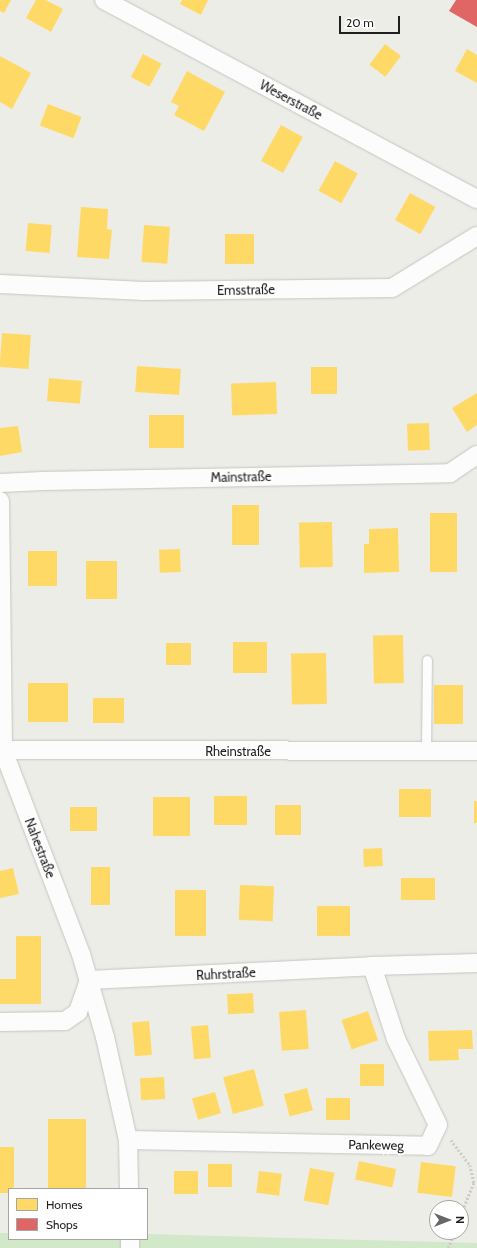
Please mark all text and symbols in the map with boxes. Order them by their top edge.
scale bar [341,8,402,34]
text: 20 m [346,15,374,30]
street label: Weserstraße [257,77,325,123]
street label: Emsstraße [217,282,275,298]
street label: Mainstraße [210,469,272,485]
street label: Rheinstraße [205,743,271,759]
street label: Nahestraße [21,816,59,880]
street label: Ruhrstraße [196,965,256,983]
street label: Pankeweg [348,1137,404,1153]
legend [8,1188,148,1240]
text: Homes [46,1197,83,1212]
north arrow [429,1200,469,1240]
text: N [453,1216,467,1224]
text: Shops [46,1217,78,1232]

